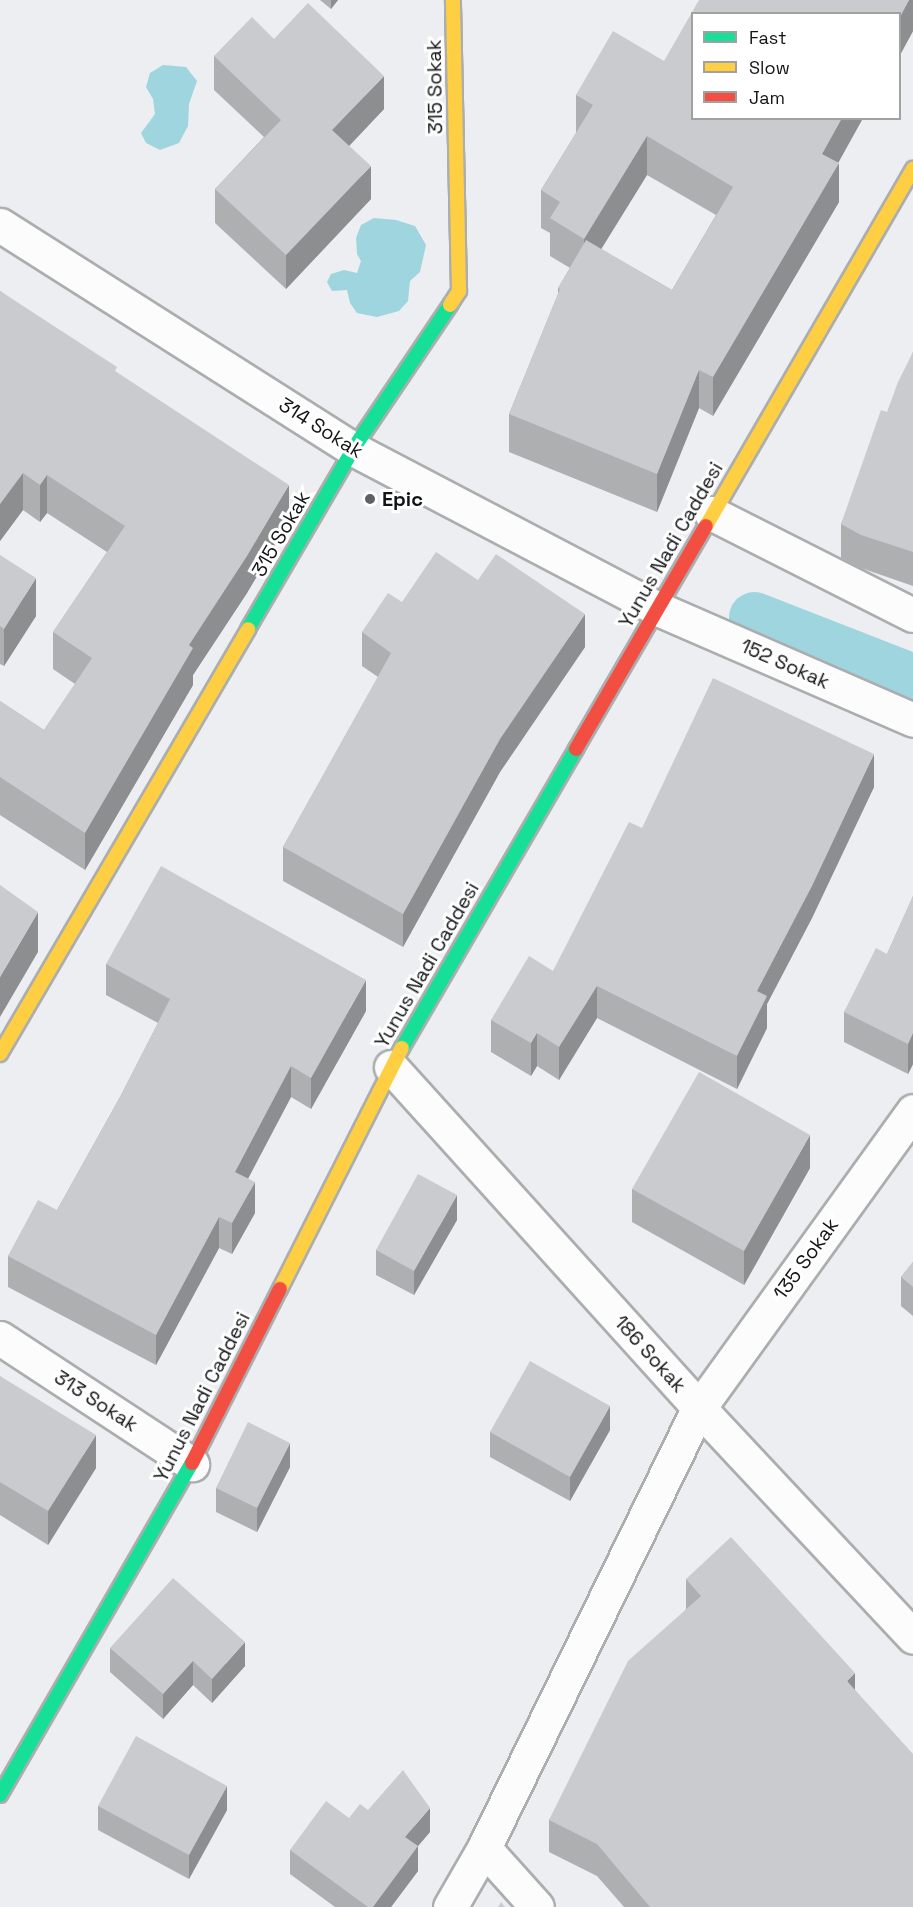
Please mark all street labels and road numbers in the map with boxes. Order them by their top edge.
street label: 315 Sokak [422,39,448,135]
street label: 314 Sokak [274,393,368,463]
street label: Yunus Nadi Caddesi [614,458,728,632]
street label: 315 Sokak [247,487,315,581]
street label: 152 Sokak [737,634,833,694]
street label: Yunus Nadi Caddesi [370,878,484,1052]
street label: 135 Sokak [768,1214,844,1304]
street label: Yunus Nadi Caddesi [149,1308,255,1486]
street label: 186 Sokak [609,1310,691,1398]
street label: 313 Sokak [50,1365,142,1437]

